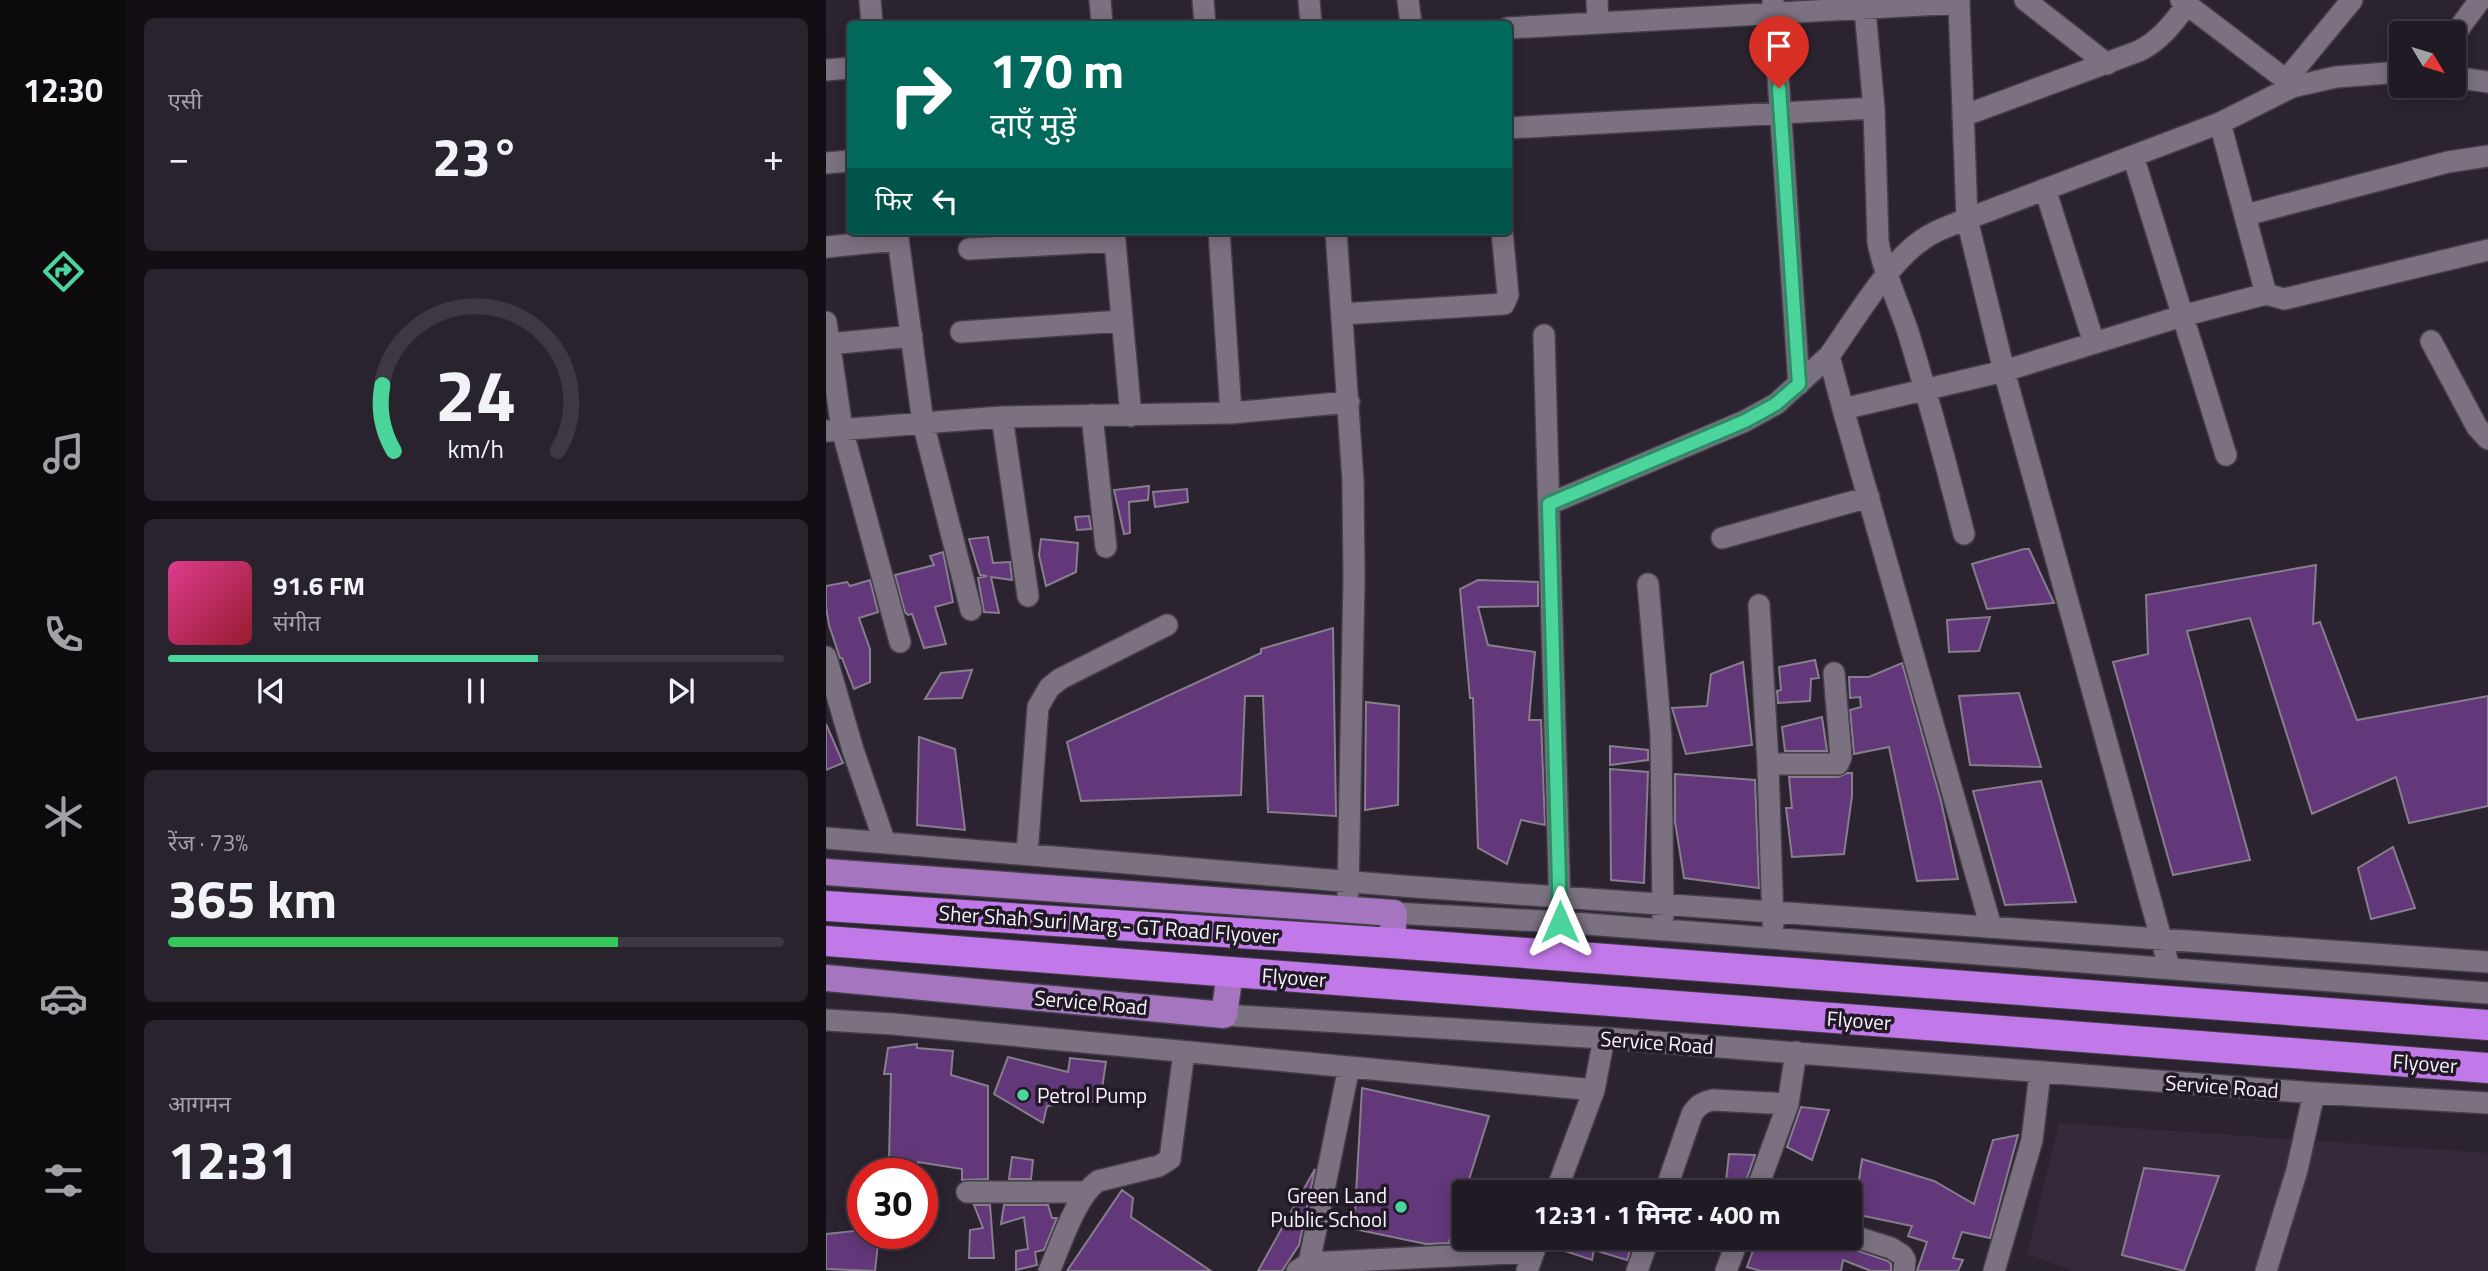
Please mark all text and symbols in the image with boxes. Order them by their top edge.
pin [1749,16,1809,88]
north arrow [2389,21,2466,98]
map controls [2389,21,2466,98]
icon: arrive [1760,27,1798,65]
text: 170 m [990,32,1124,107]
icon: right [875,49,966,140]
text: 12:30 [23,66,103,114]
text: एसी [168,83,202,118]
text: दाएँ मुड़ें [990,100,1076,148]
text: 23° [432,117,520,196]
text: − [168,128,189,186]
text: + [763,128,784,186]
text: फिर [875,181,912,220]
icon: left [926,182,964,220]
icon: directions [39,247,88,296]
text: 24 [435,339,517,449]
icon: music [39,429,88,478]
text: km/h [448,430,504,468]
text: 91.6 FM [273,566,365,605]
text: संगीत [273,605,321,640]
icon: phone [39,610,88,659]
icon: previous [252,672,290,710]
icon: pause [457,672,495,710]
icon: next [662,672,700,710]
icon: climate [39,792,88,841]
text: रेंज · 73% [168,825,248,860]
text: 365 km [168,859,337,938]
position arrow [1523,885,1597,959]
street label: Sher Shah Suri Marg - GT Road Flyover [938,896,1280,952]
street label: Flyover [1261,959,1327,995]
icon: car [39,974,88,1023]
street label: Service Road [1033,981,1149,1023]
street label: Flyover [1826,1002,1892,1038]
street label: Service Road [1599,1022,1715,1062]
street label: Flyover [2392,1045,2458,1081]
street label: Service Road [2164,1066,2280,1106]
place label: Petrol Pump [1037,1079,1147,1111]
text: आगमन [168,1086,231,1121]
marker: Petrol Pump [1015,1087,1031,1103]
text: 12:31 [168,1120,298,1199]
icon: filters [39,1156,88,1205]
speed limit sign: 30 [847,1158,938,1249]
place label: Green Land Public School [1270,1179,1387,1235]
text: 12:31 · 1 मिनट · 400 m [1533,1195,1781,1234]
marker: Green Land Public School [1393,1199,1409,1215]

